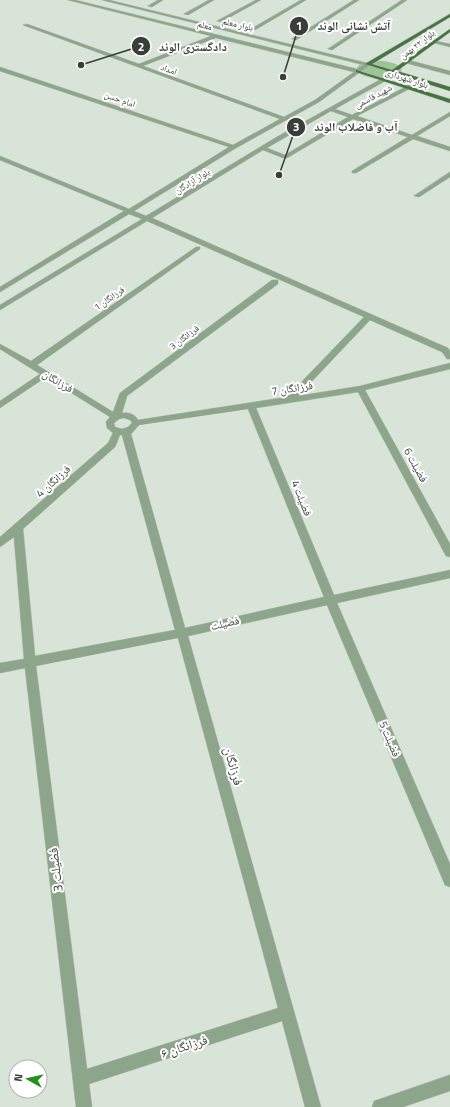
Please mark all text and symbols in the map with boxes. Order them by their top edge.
street label: بلوار معلم [221,14,255,34]
callout: آتش نشانی الوند [289,14,398,38]
text: 1 [296,16,302,35]
text: آتش نشانی الوند [318,16,391,35]
street label: معلم [196,17,214,33]
street label: بلوار ۲۲ بهمن [397,26,438,62]
callout: دادگستری الوند [131,34,235,58]
text: 2 [138,37,144,56]
text: دادگستری الوند [159,37,227,56]
street label: امداد [159,60,179,78]
street label: بلوار شهرداری [384,65,431,91]
street label: شهید قاسمی [352,81,394,111]
street label: امام حسن [102,88,137,111]
callout: آب و فاضلاب الوند [286,115,405,139]
text: 3 [293,117,299,136]
text: آب و فاضلاب الوند [314,117,398,136]
street label: بلوار آزادگان [172,165,213,197]
street label: فرزانگان 1 [91,283,127,313]
street label: فرزانگان 3 [166,321,202,352]
street label: فرزانگان [40,366,77,397]
street label: فرزانگان 7 [270,377,314,399]
street label: فضیلت 6 [400,445,432,486]
street label: فرزانگان 4 [32,461,74,501]
street label: فضیلت 4 [288,478,317,519]
street label: فضیلت [209,612,241,634]
street label: فضیلت 5 [375,719,405,760]
street label: فرزانگان [219,744,249,788]
street label: فضیلت 3 [42,847,68,893]
street label: فرزانگان ۶ [158,1029,210,1063]
north arrow [8,1059,48,1099]
text: N [10,1073,27,1082]

